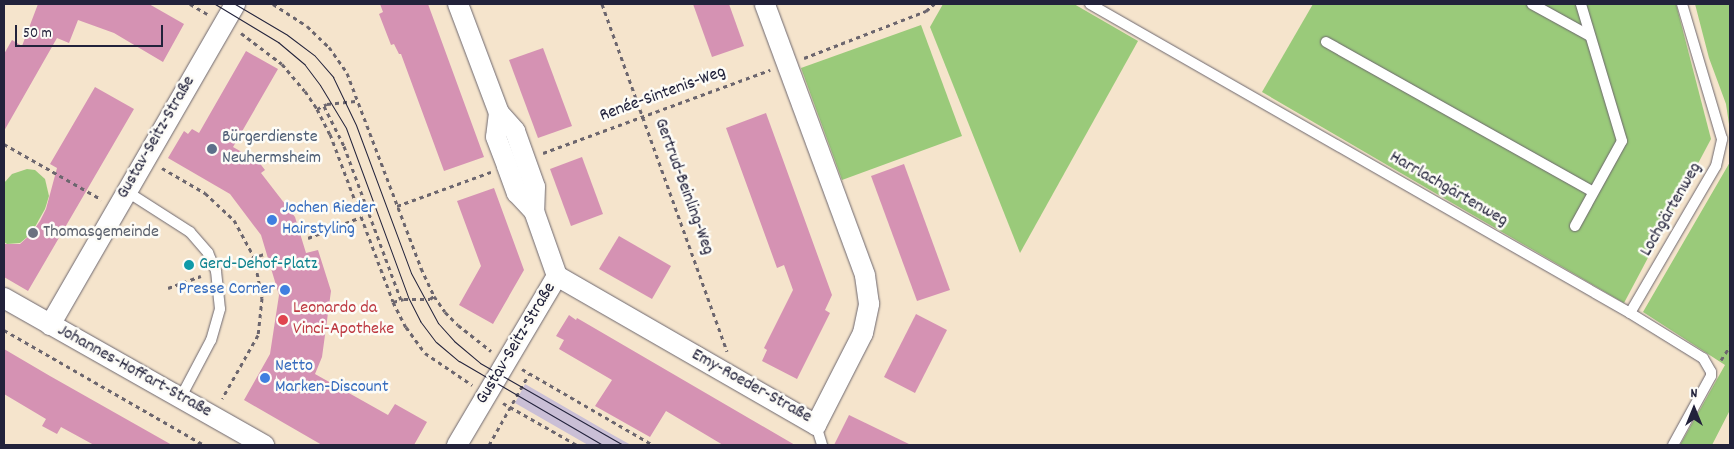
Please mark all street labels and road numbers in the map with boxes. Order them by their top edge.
street label: Renée-Sintenis-Weg [597,62,729,128]
street label: Gustav-Seitz-Straße [113,73,201,203]
street label: Gertrud-Beinling-Weg [648,116,718,258]
street label: Harrlachgärtenweg [1385,147,1511,233]
street label: Lochgärtenweg [1636,159,1708,261]
street label: Gustav-Seitz-Straße [472,279,562,409]
street label: Johannes-Hoffart-Straße [53,321,215,423]
street label: Emy-Roeder-Straße [687,345,815,429]

